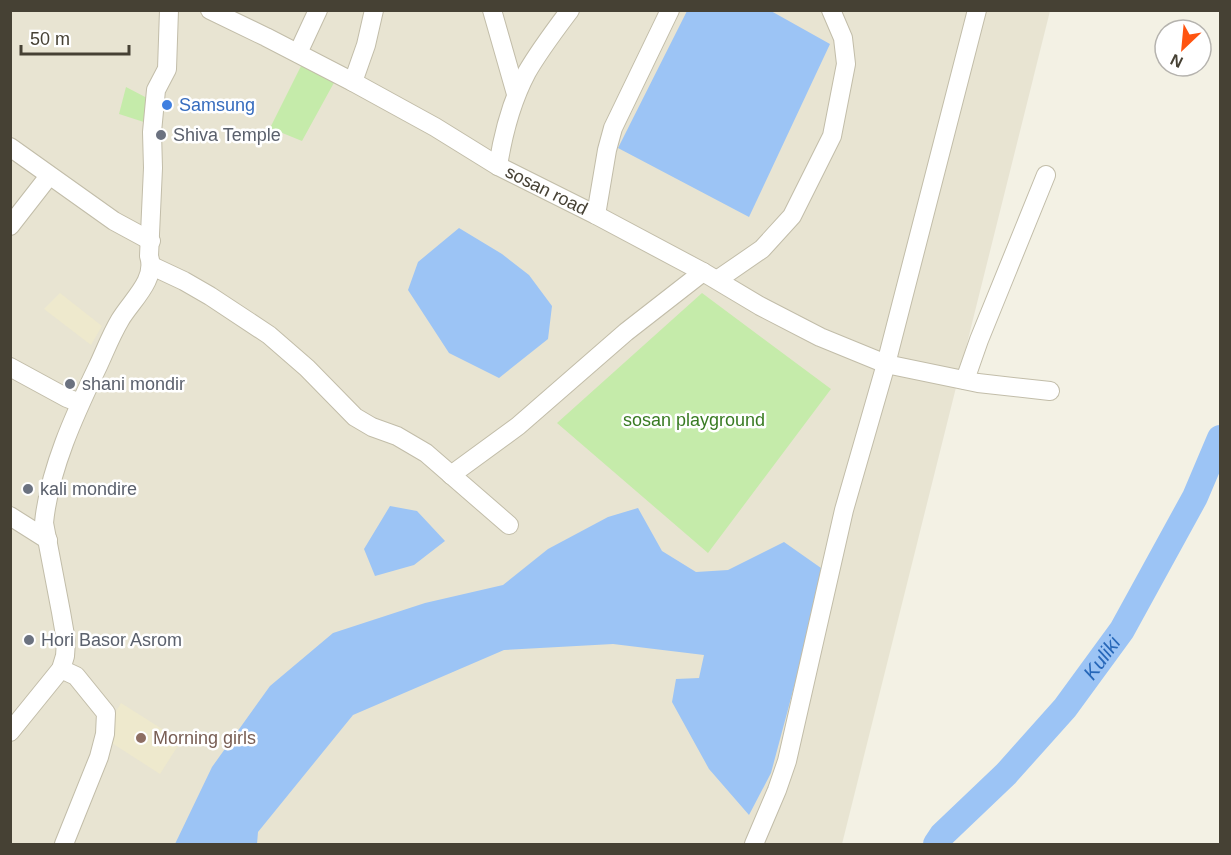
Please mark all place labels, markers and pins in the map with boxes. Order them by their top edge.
place label: Samsung [179,95,255,115]
marker: Samsung [160,98,174,112]
place label: Shiva Temple [173,125,281,145]
marker: Shiva Temple [154,128,168,142]
place label: shani mondir [82,374,185,394]
marker: shani mondir [63,377,77,391]
place label: kali mondire [40,479,137,499]
marker: kali mondire [21,482,35,496]
place label: Hori Basor Asrom [41,630,182,650]
marker: Hori Basor Asrom [22,633,36,647]
place label: Morning girls [153,728,256,748]
marker: Morning girls [134,731,148,745]

